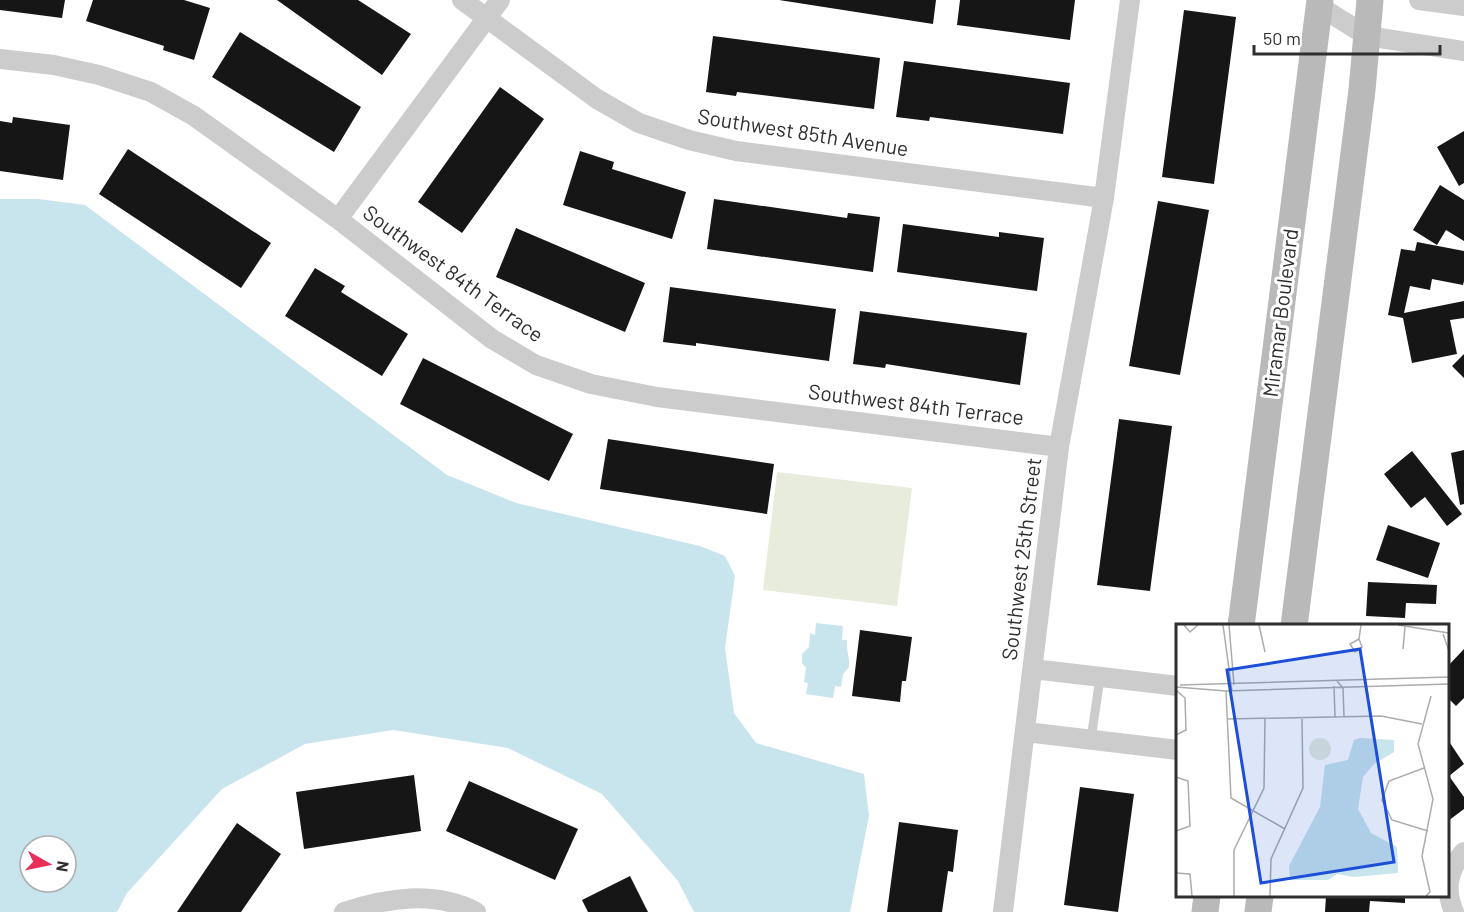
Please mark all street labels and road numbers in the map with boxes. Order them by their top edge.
street label: Southwest 85th Avenue [696,103,910,161]
street label: Southwest 84th Terrace [359,199,549,347]
street label: Miramar Boulevard [1257,227,1302,399]
street label: Southwest 84th Terrace [807,378,1025,429]
street label: Southwest 25th Street [996,456,1045,662]

